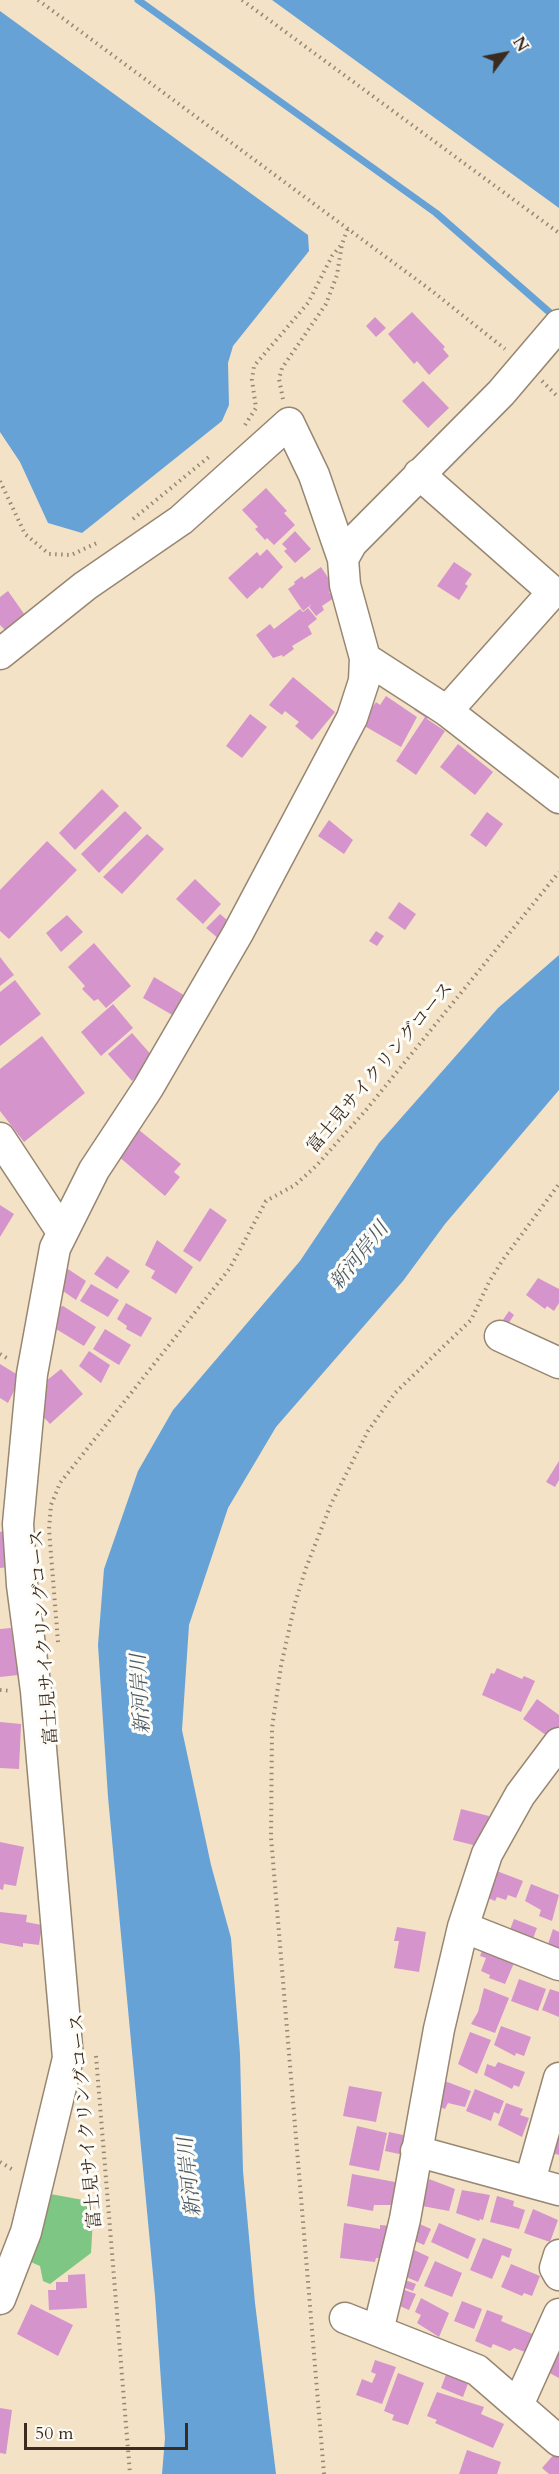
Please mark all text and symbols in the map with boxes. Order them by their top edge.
north arrow [475,24,535,84]
text: N [507,33,533,56]
street label: 富士見サイクリングコース [303,978,459,1158]
water label: 新河岸川 [326,1218,394,1296]
street label: 富士見サイクリングコース [27,1529,63,1745]
water label: 新河岸川 [128,1653,156,1735]
street label: 富士見サイクリングコース [67,2012,107,2230]
water label: 新河岸川 [175,2136,207,2218]
scale bar [27,2411,190,2449]
text: 50 m [35,2421,74,2446]

